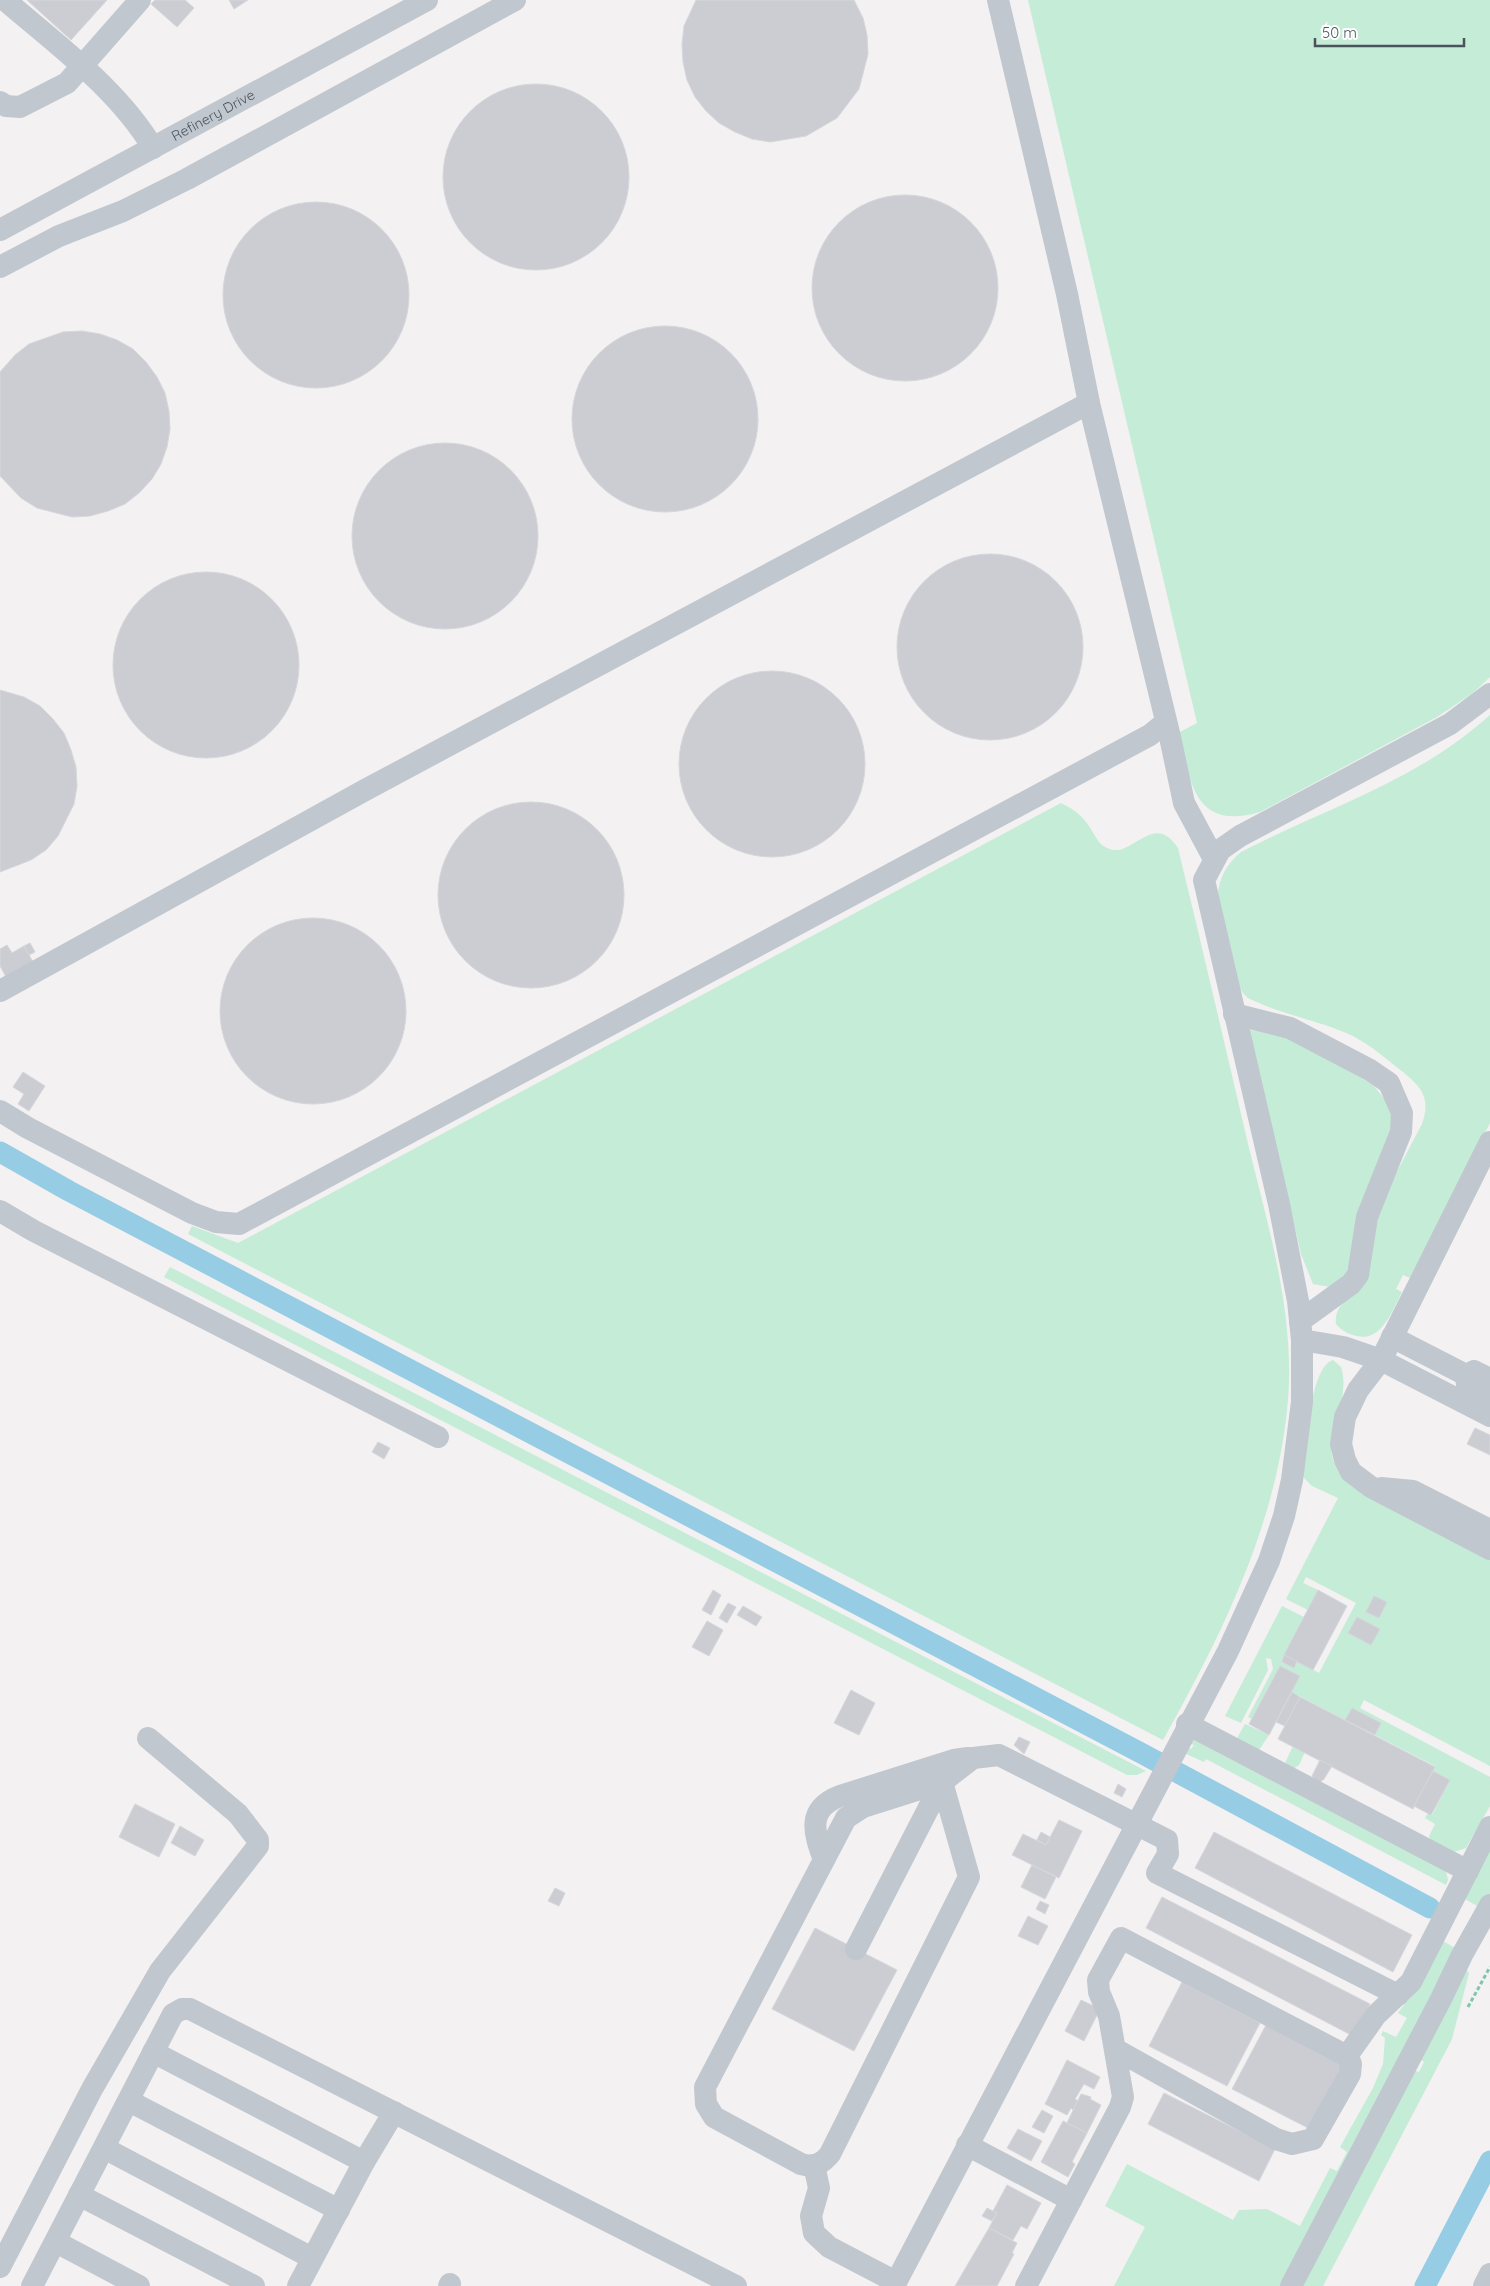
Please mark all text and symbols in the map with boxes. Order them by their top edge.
scale bar [1315,15,1464,47]
text: 50 m [1322,23,1357,42]
street label: Refinery Drive [168,85,258,145]

